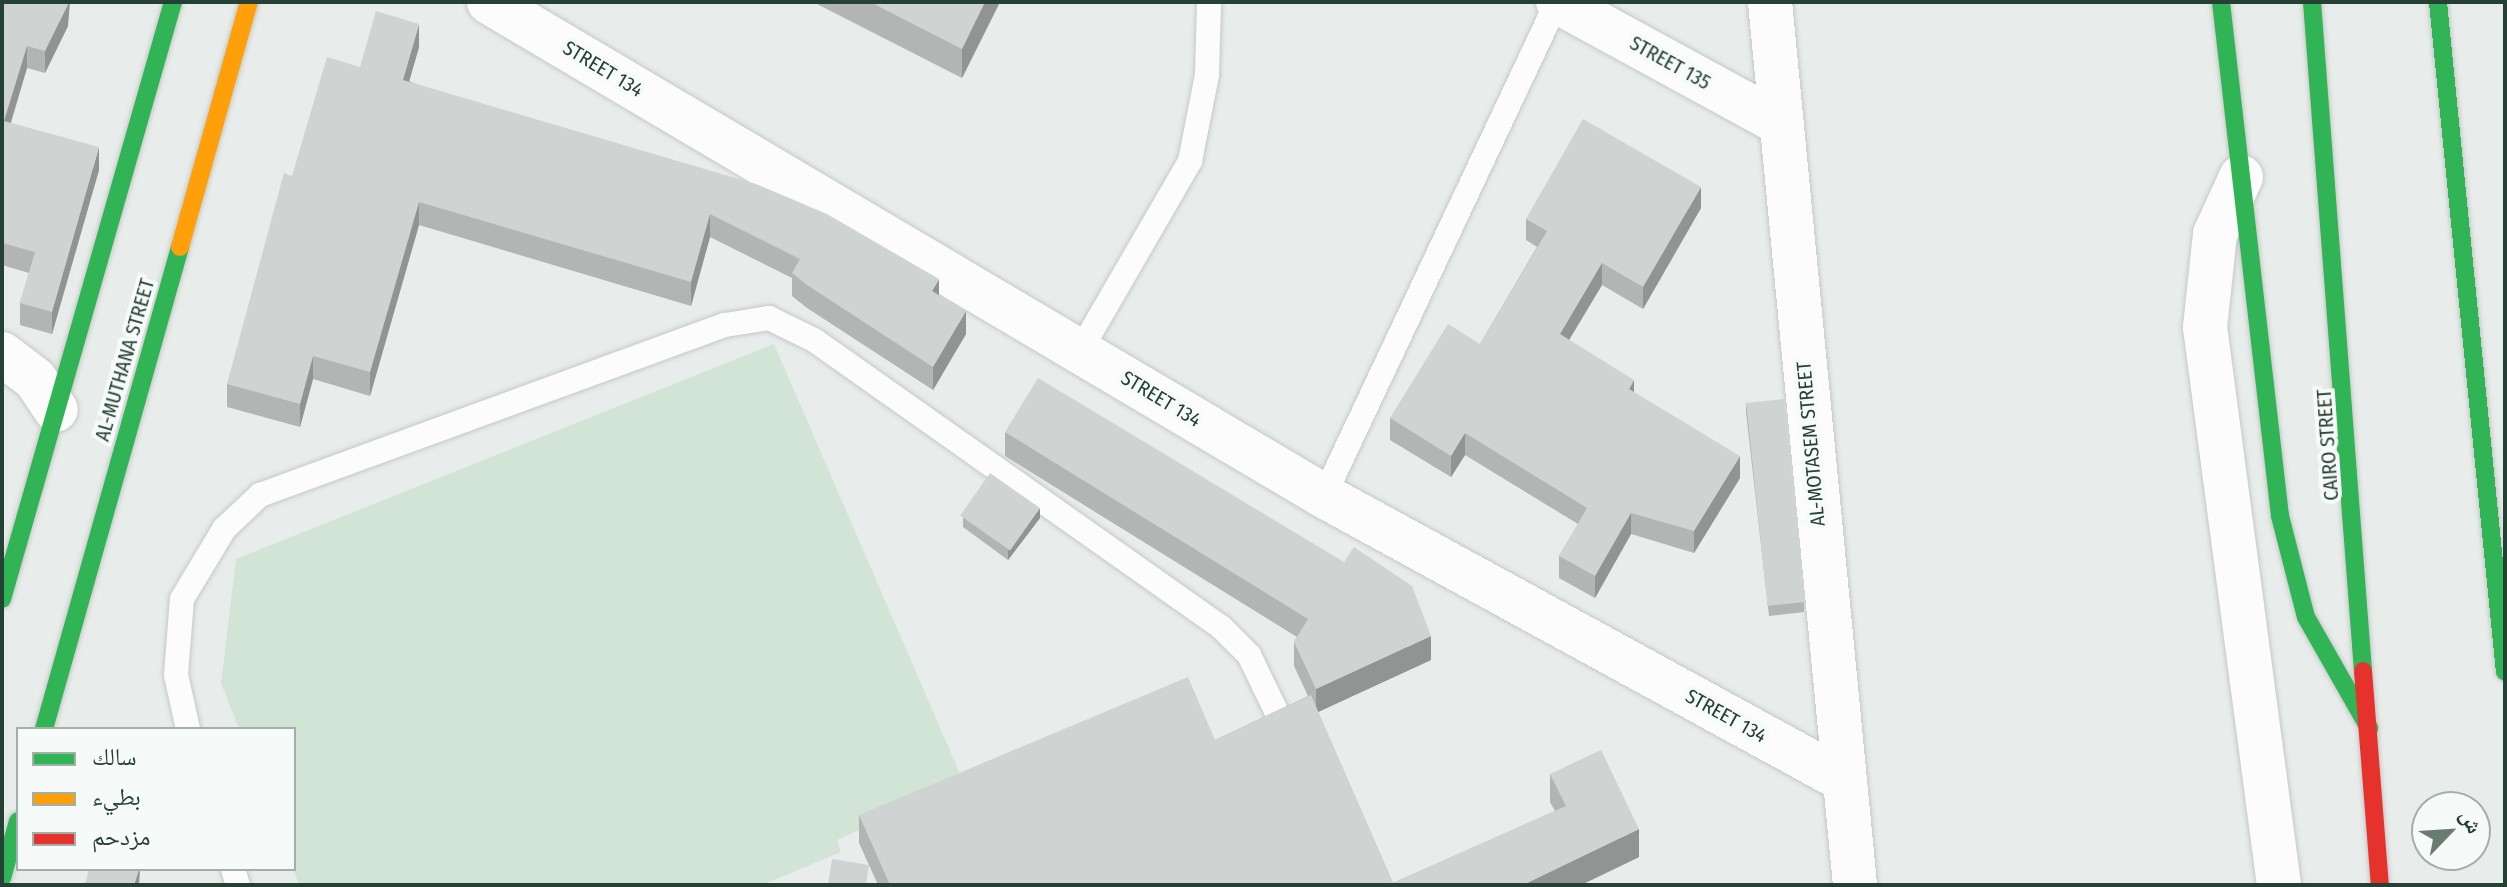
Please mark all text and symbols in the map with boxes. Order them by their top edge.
street label: STREET 135 [1626,31,1714,95]
street label: STREET 134 [559,36,647,102]
street label: AL-MUTHANA STREET [90,276,160,444]
street label: AL-MOTASEM STREET [1792,361,1830,527]
street label: STREET 134 [1117,366,1205,432]
street label: CAIRO STREET [2312,389,2344,501]
street label: STREET 134 [1681,684,1771,748]
legend [16,727,296,871]
text: سالك [92,743,137,771]
text: بطيء [92,783,141,811]
north arrow [2411,791,2491,871]
text: ش [2454,805,2489,838]
text: مزدحم [92,823,151,851]

